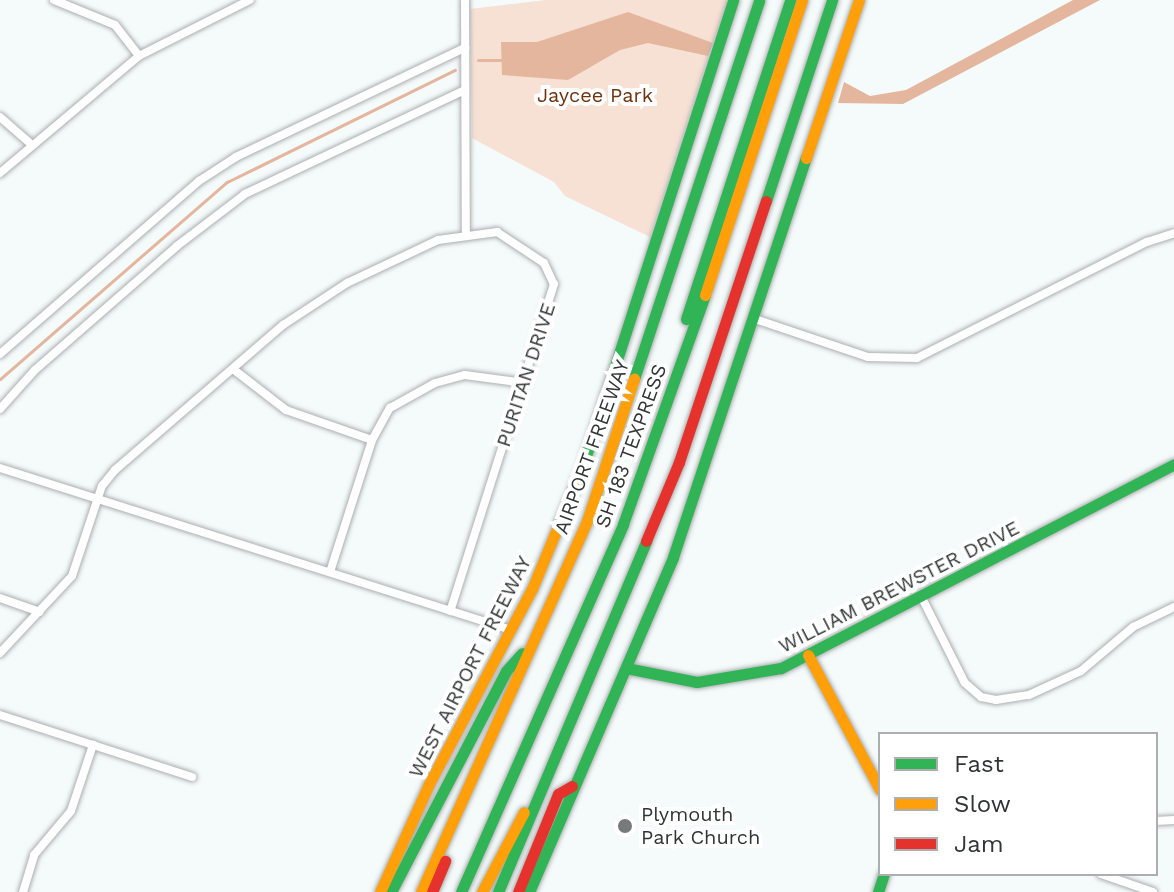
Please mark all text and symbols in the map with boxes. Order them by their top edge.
park label: Jaycee Park [537,83,653,107]
street label: PURITAN DRIVE [491,300,561,450]
street label: AIRPORT FREEWAY [549,356,635,538]
street label: SH 183 TEXPRESS [590,360,672,532]
street label: WILLIAM BREWSTER DRIVE [775,516,1023,658]
street label: WEST AIRPORT FREEWAY [403,551,537,783]
legend [878,732,1158,876]
text: Fast [954,750,1004,778]
text: Slow [954,790,1011,818]
place label: Plymouth Park Church [641,802,761,849]
marker: Plymouth Park Church [616,817,634,835]
text: Jam [954,830,1004,858]

